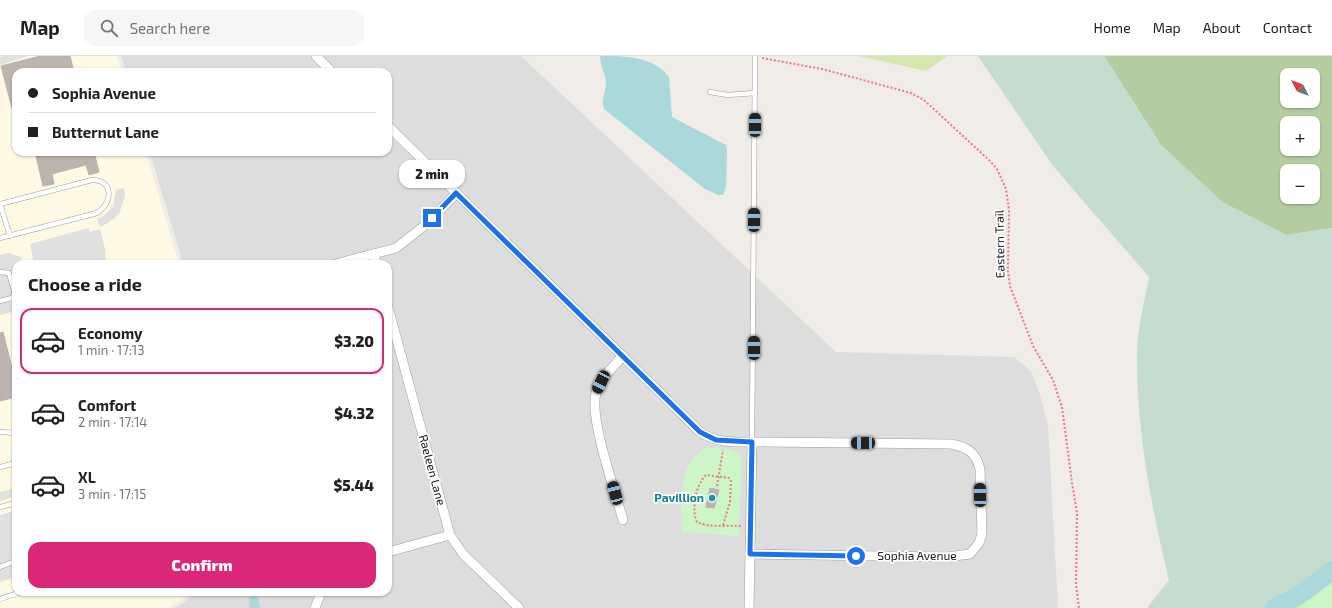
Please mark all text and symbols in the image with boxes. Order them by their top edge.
search box [84,10,364,46]
text: Map [20,16,60,39]
icon: search [98,17,120,39]
text: Search here [130,19,210,37]
text: Home [1094,19,1131,36]
text: Map [1153,19,1181,36]
text: About [1203,19,1241,36]
text: Contact [1263,19,1312,36]
north arrow [1280,68,1320,108]
map controls [1280,68,1320,204]
text: Sophia Avenue [52,84,156,102]
car [749,113,761,137]
button: + [1280,116,1320,156]
text: Butternut Lane [52,123,159,141]
callout: 2 min [399,160,465,188]
button: − [1280,164,1320,204]
text: 2 min [415,166,449,182]
car [748,208,760,232]
route end [423,209,441,227]
street label: Eastern Trail [991,209,1007,278]
text: Choose a ride [28,273,142,295]
icon: car [30,323,66,359]
text: Economy [78,324,143,342]
text: $3.20 [334,332,374,350]
car [748,336,760,360]
text: 1 min · 17:13 [78,342,144,358]
car [590,369,612,395]
icon: car [30,395,66,431]
text: Comfort [78,396,136,414]
text: $4.32 [334,404,374,422]
text: 2 min · 17:14 [78,414,147,430]
street label: Raeleen Lane [417,433,449,507]
car [851,437,875,449]
icon: car [30,467,66,503]
text: XL [78,468,96,486]
text: $5.44 [334,476,374,494]
car [606,480,624,506]
car [974,483,986,507]
text: 3 min · 17:15 [78,486,146,502]
place label: Pavillion [654,490,704,504]
marker: Pavillion [707,493,717,503]
button: Confirm [28,542,376,588]
route start [847,547,865,565]
street label: Sophia Avenue [877,548,957,562]

